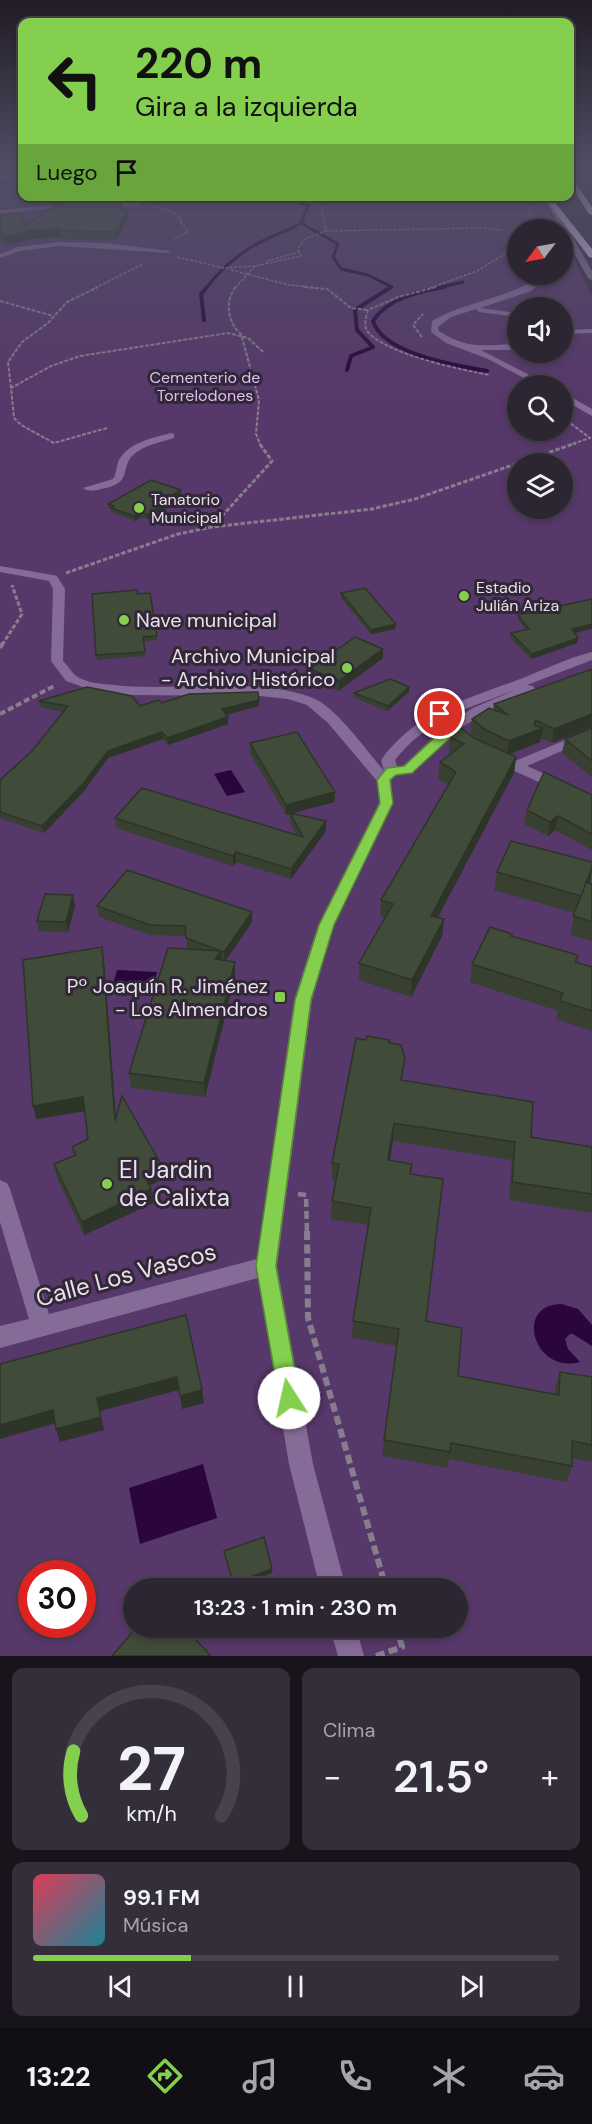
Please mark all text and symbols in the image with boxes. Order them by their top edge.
text: 220 m [135,36,262,91]
icon: left [36,42,114,120]
text: Gira a la izquierda [135,89,358,124]
icon: arrive [110,156,143,189]
text: Luego [36,158,98,187]
north arrow [507,219,573,285]
map controls [507,219,573,519]
button: sound [507,297,573,363]
park label: Cementerio de Torrelodones [150,367,260,406]
button: search [507,375,573,441]
button: layers [507,453,573,519]
place label: Tanatorio Municipal [151,489,222,528]
marker: Tanatorio Municipal [132,501,146,515]
place label: Estadio Julián Ariza [476,577,559,616]
marker: Estadio Julián Ariza [457,589,471,603]
place label: Nave municipal [136,607,277,633]
marker: Nave municipal [117,613,131,627]
place label: Archivo Municipal - Archivo Histórico [161,643,335,692]
marker: Archivo Municipal - Archivo Histórico [340,661,354,675]
pin [414,688,465,739]
icon: arrive [423,697,456,730]
place label: Pº Joaquín R. Jiménez - Los Almendros [67,973,268,1022]
marker: Pº Joaquín R. Jiménez - Los Almendros [273,990,287,1004]
place label: El Jardin de Calixta [119,1154,230,1213]
marker: El Jardin de Calixta [100,1177,114,1191]
street label: Calle Los Vascos [32,1236,220,1314]
position arrow [257,1366,321,1430]
speed limit sign: 30 [18,1560,96,1638]
text: 13:23 · 1 min · 230 m [194,1593,397,1622]
text: Clima [323,1717,375,1743]
text: 27 [116,1728,186,1809]
text: 21.5° [393,1747,489,1806]
text: − [323,1755,341,1798]
text: + [541,1755,559,1798]
text: km/h [126,1800,176,1828]
text: 99.1 FM [123,1883,200,1912]
text: Música [123,1912,188,1938]
icon: previous [104,1970,137,2003]
icon: pause [279,1970,312,2003]
icon: next [455,1970,488,2003]
icon: directions [144,2055,186,2097]
icon: music [239,2055,281,2097]
icon: phone [334,2055,376,2097]
icon: climate [428,2055,470,2097]
icon: car [523,2055,565,2097]
text: 13:22 [26,2059,91,2094]

